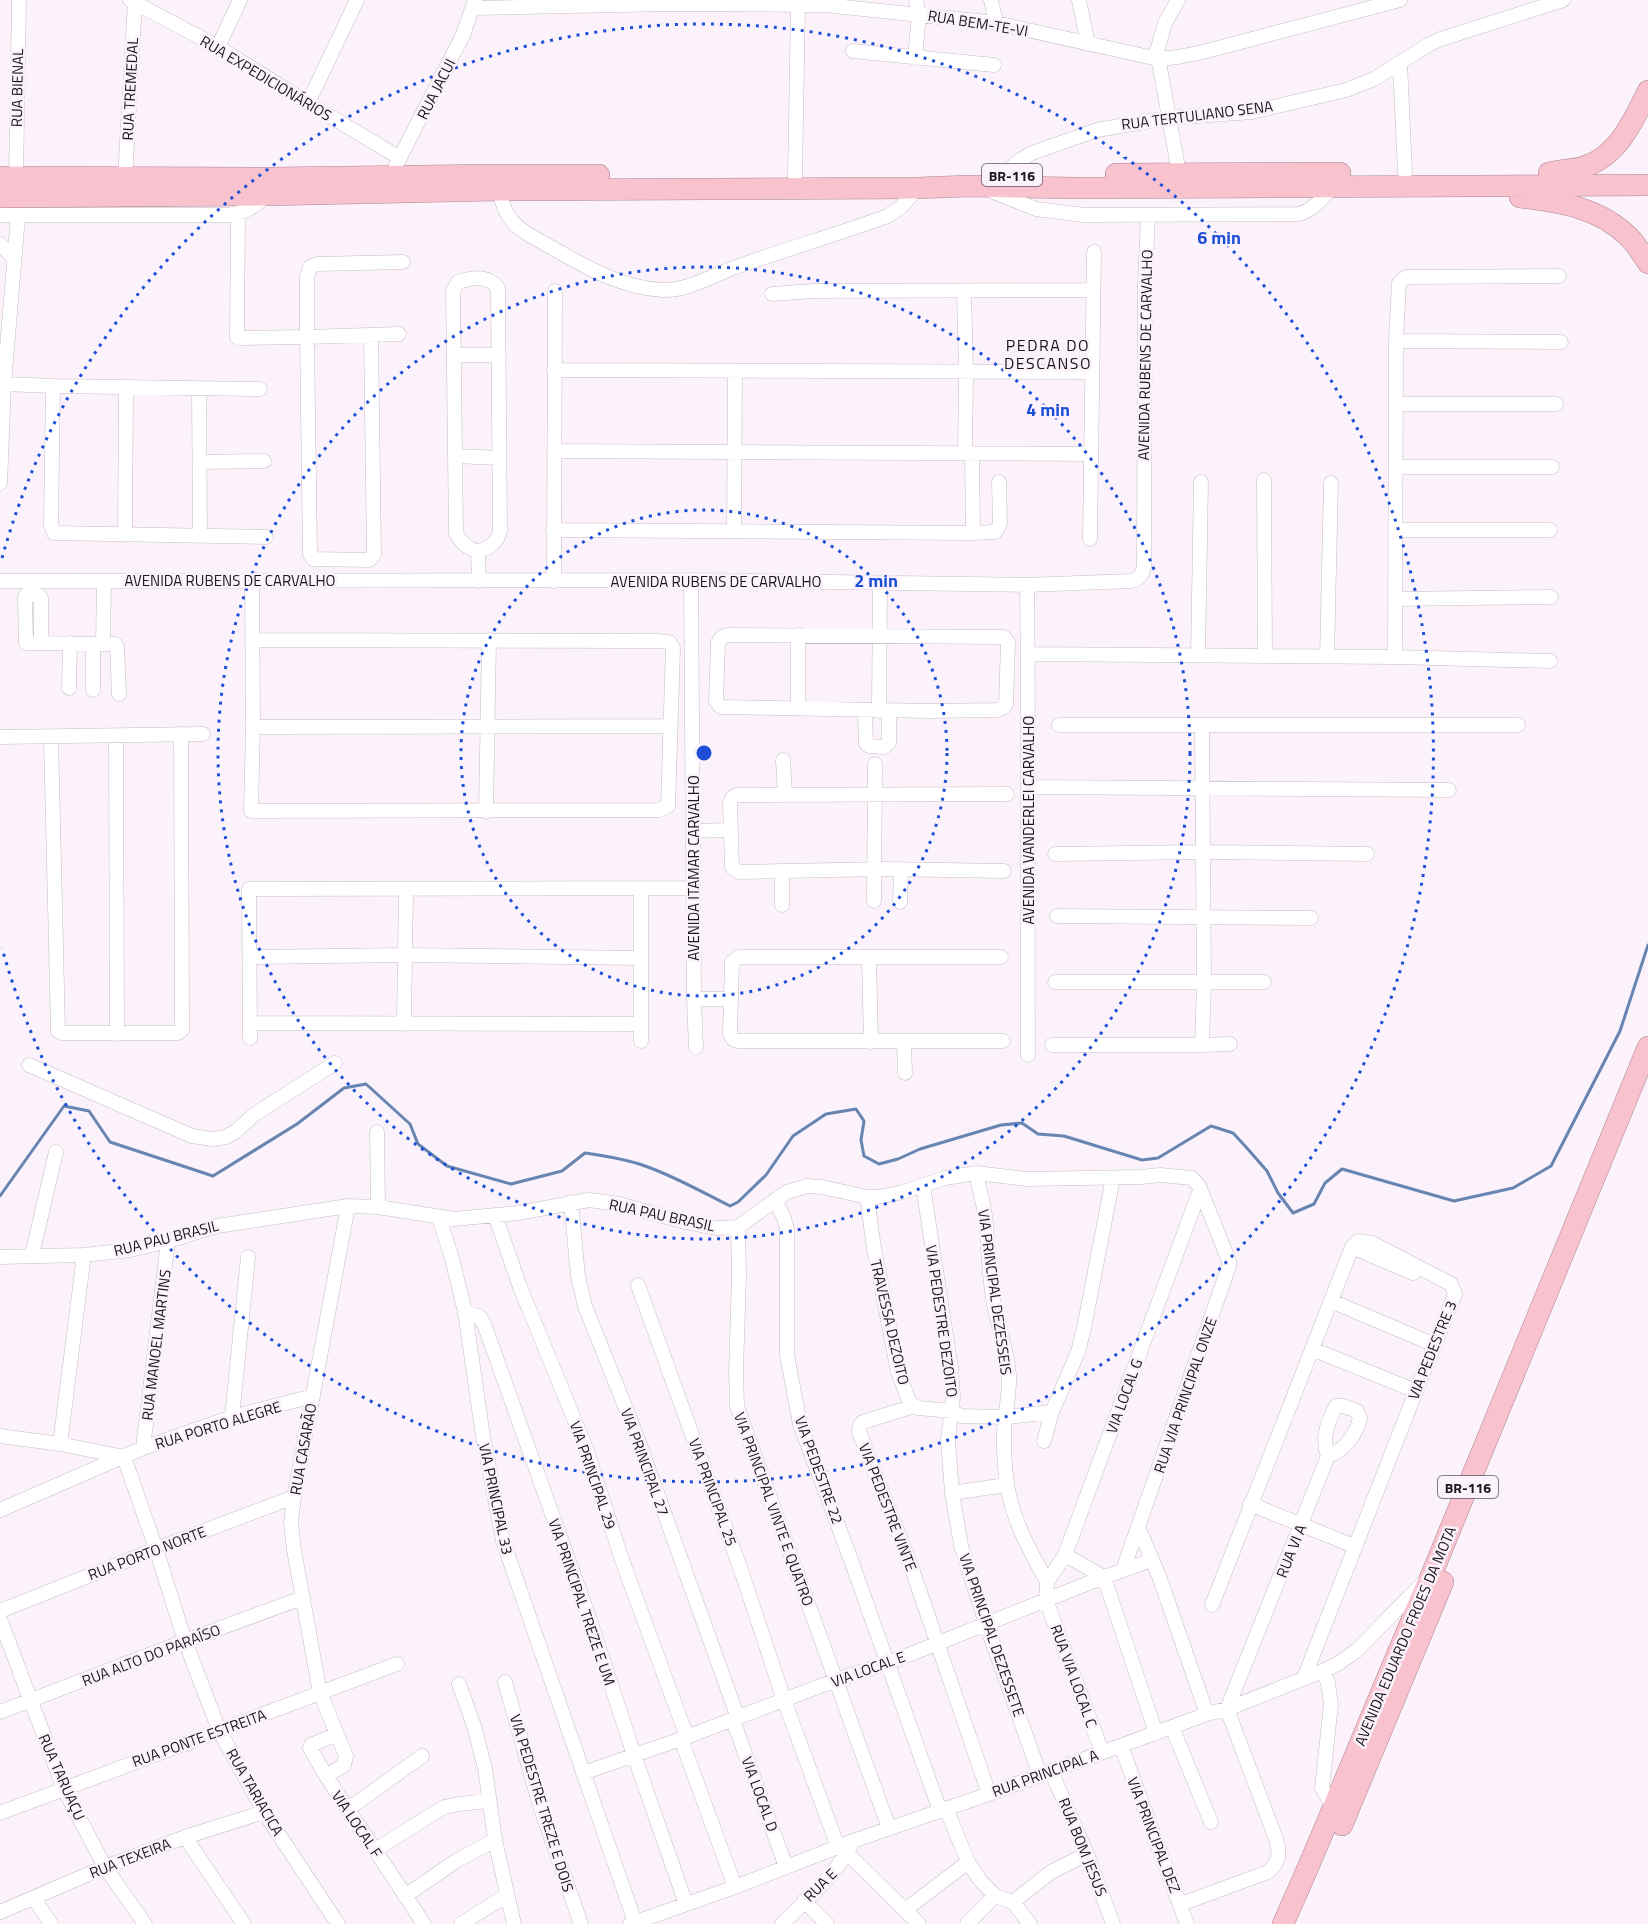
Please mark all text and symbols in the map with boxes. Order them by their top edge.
street label: RUA BEM-TE-VI [926,4,1030,42]
street label: RUA EXPEDICIONÁRIOS [196,30,336,126]
street label: RUA TREMEDAL [116,37,144,141]
street label: RUA BIENAL [5,49,29,127]
street label: RUA JACUI [411,55,461,123]
street label: RUA TERTULIANO SENA [1120,94,1274,136]
road number: BR-116 [982,164,1042,186]
text: 6 min [1197,224,1241,251]
street label: AVENIDA RUBENS DE CARVALHO [1132,249,1158,461]
district label: PEDRA DO DESCANSO [1004,333,1092,375]
text: 4 min [1026,396,1070,423]
text: 2 min [854,567,898,594]
street label: AVENIDA RUBENS DE CARVALHO [124,569,336,592]
street label: AVENIDA RUBENS DE CARVALHO [610,570,822,593]
street label: AVENIDA VANDERLEI CARVALHO [1017,716,1040,924]
centre of rings [694,743,714,763]
street label: AVENIDA ITAMAR CARVALHO [682,775,705,961]
street label: RUA PAU BRASIL [607,1193,717,1237]
street label: VIA PRINCIPAL DEZESSEIS [972,1208,1018,1376]
street label: RUA PAU BRASIL [111,1214,221,1262]
street label: VIA PEDESTRE DEZOITO [920,1243,964,1399]
street label: TRAVESSA DEZOITO [864,1257,916,1387]
street label: RUA MANOEL MARTINS [135,1268,177,1422]
street label: VIA PEDESTRE 3 [1402,1297,1462,1403]
street label: RUA VIA PRINCIPAL ONZE [1147,1314,1223,1476]
street label: VIA LOCAL G [1100,1355,1148,1437]
street label: RUA PORTO ALEGRE [152,1395,284,1455]
street label: RUA CASARÃO [284,1401,322,1497]
street label: VIA PRINCIPAL 27 [615,1405,675,1519]
street label: VIA PRINCIPAL VINTE E QUATRO [728,1409,820,1609]
street label: VIA PEDESTRE 22 [789,1413,849,1527]
street label: VIA PRINCIPAL 29 [564,1418,622,1532]
street label: VIA PRINCIPAL 25 [683,1435,743,1549]
street label: VIA PEDESTRE VINTE [853,1440,923,1574]
street label: VIA PRINCIPAL 33 [473,1441,519,1557]
road number: BR-116 [1438,1476,1498,1498]
street label: VIA PRINCIPAL TREZE E UM [543,1515,621,1689]
street label: RUA PORTO NORTE [85,1520,209,1586]
street label: RUA VI A [1270,1521,1312,1581]
street label: AVENIDA EDUARDO FROES DA MOTA [1348,1523,1462,1749]
street label: VIA PRINCIPAL DEZESSETE [953,1550,1031,1720]
street label: RUA ALTO DO PARAÍSO [78,1618,224,1692]
street label: RUA VIA LOCAL C [1045,1621,1103,1731]
street label: VIA LOCAL E [828,1645,908,1693]
street label: RUA PONTE ESTREITA [129,1703,269,1773]
street label: VIA PEDESTRE TREZE E DOIS [504,1711,580,1895]
street label: RUA TARUAÇU [33,1730,91,1824]
street label: RUA PRINCIPAL A [989,1743,1101,1803]
street label: RUA TARIACICA [221,1744,289,1840]
street label: VIA LOCAL D [736,1753,784,1835]
street label: VIA PRINCIPAL DEZ [1121,1774,1187,1896]
street label: VIA LOCAL F [326,1786,388,1862]
street label: RUA BOM JESUS [1053,1794,1113,1900]
street label: RUA TEXEIRA [86,1832,174,1884]
street label: RUA E [798,1863,842,1907]

